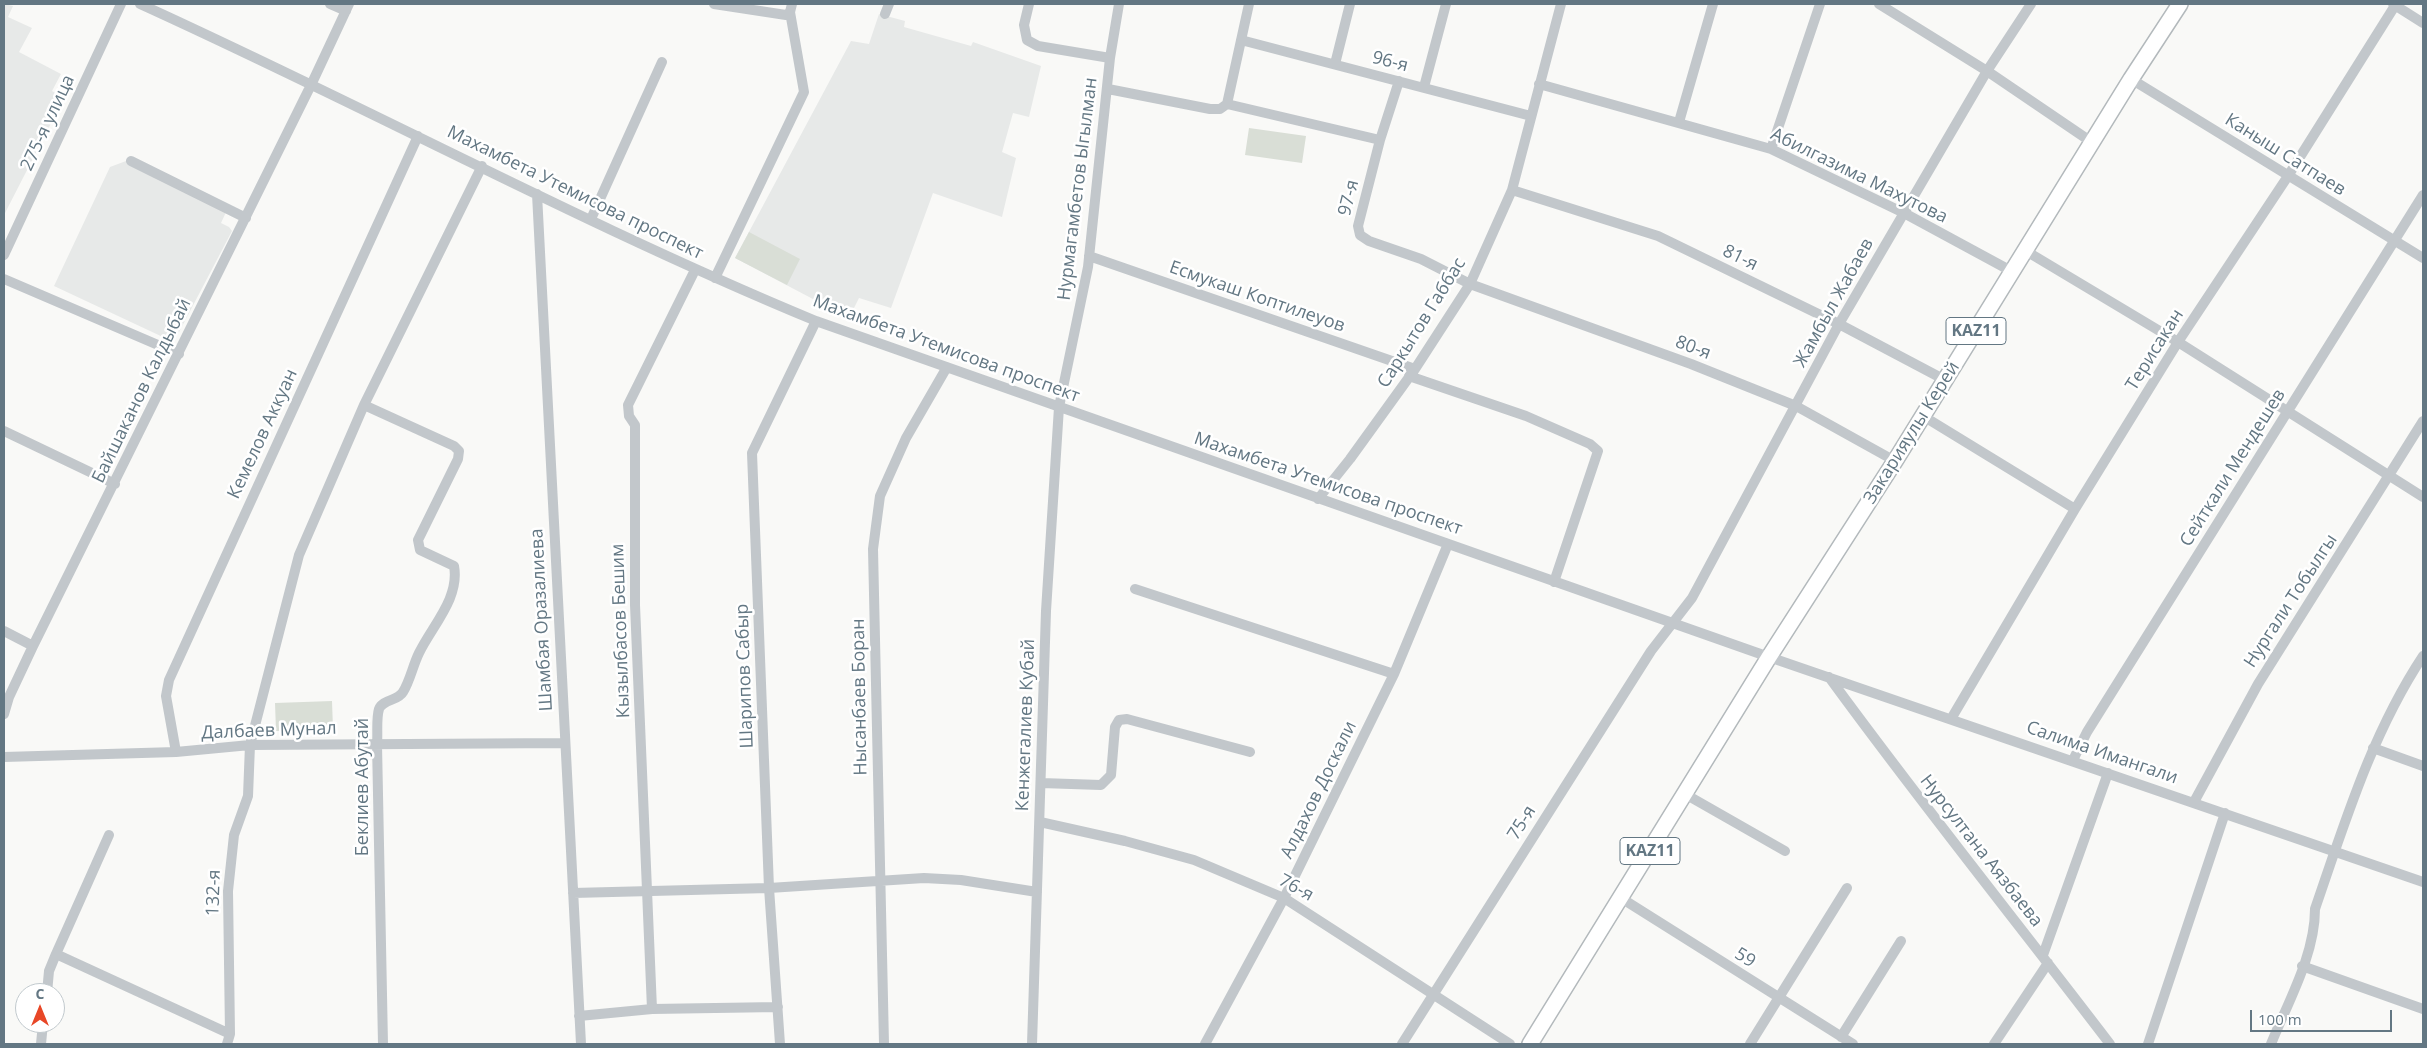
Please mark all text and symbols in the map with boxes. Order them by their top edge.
street label: 96-я [1370,47,1410,77]
street label: 275-я улица [16,72,80,174]
street label: Нурмагамбетов Ыгылман [1054,76,1102,302]
street label: Каныш Сатпаев [2221,109,2349,201]
street label: Махамбета Утемисова проспект [443,121,707,265]
street label: Абилгазима Махутова [1767,124,1951,228]
street label: 97-я [1334,178,1364,218]
street label: Жамбыл Жабаев [1790,235,1878,371]
street label: 81-я [1719,240,1761,276]
street label: Саркытов Габбас [1373,254,1471,392]
street label: Есмукаш Коптилеуов [1166,257,1348,337]
street label: Махамбета Утемисова проспект [810,291,1082,407]
street label: Байшаканов Калдыбай [88,295,196,487]
street label: Терисакан [2122,305,2188,395]
road number: KAZ11 [1946,318,2006,344]
street label: 80-я [1672,331,1714,365]
street label: Закарияулы Керей [1859,358,1965,508]
street label: Кемелов Аккуан [223,366,303,502]
street label: Сейткали Мендешев [2176,385,2290,551]
street label: Махамбета Утемисова проспект [1191,428,1465,540]
street label: Шамбая Оразалиева [526,528,558,712]
street label: Нургали Тобылгы [2240,530,2342,672]
street label: Кызылбасов Бешим [607,543,635,719]
street label: Шарипов Сабыр [732,603,758,749]
street label: Нысанбаев Боран [848,618,872,776]
street label: Кенжегалиев Кубай [1012,638,1040,812]
street label: Салима Имангали [2023,717,2181,789]
street label: Далбаев Мунал [201,718,337,744]
street label: Беклиев Абутай [352,718,374,856]
street label: Алдахов Доскали [1276,718,1362,862]
street label: Нурсултана Аязбаева [1915,771,2047,931]
street label: 75-я [1503,802,1541,844]
road number: KAZ11 [1620,838,1680,864]
street label: 132-я [202,869,226,917]
street label: 76-я [1275,870,1317,906]
street label: 59 [1731,943,1759,973]
north arrow [15,983,65,1033]
text: С [36,984,44,1003]
scale bar [2252,1000,2394,1032]
text: 100 m [2258,1009,2302,1029]

